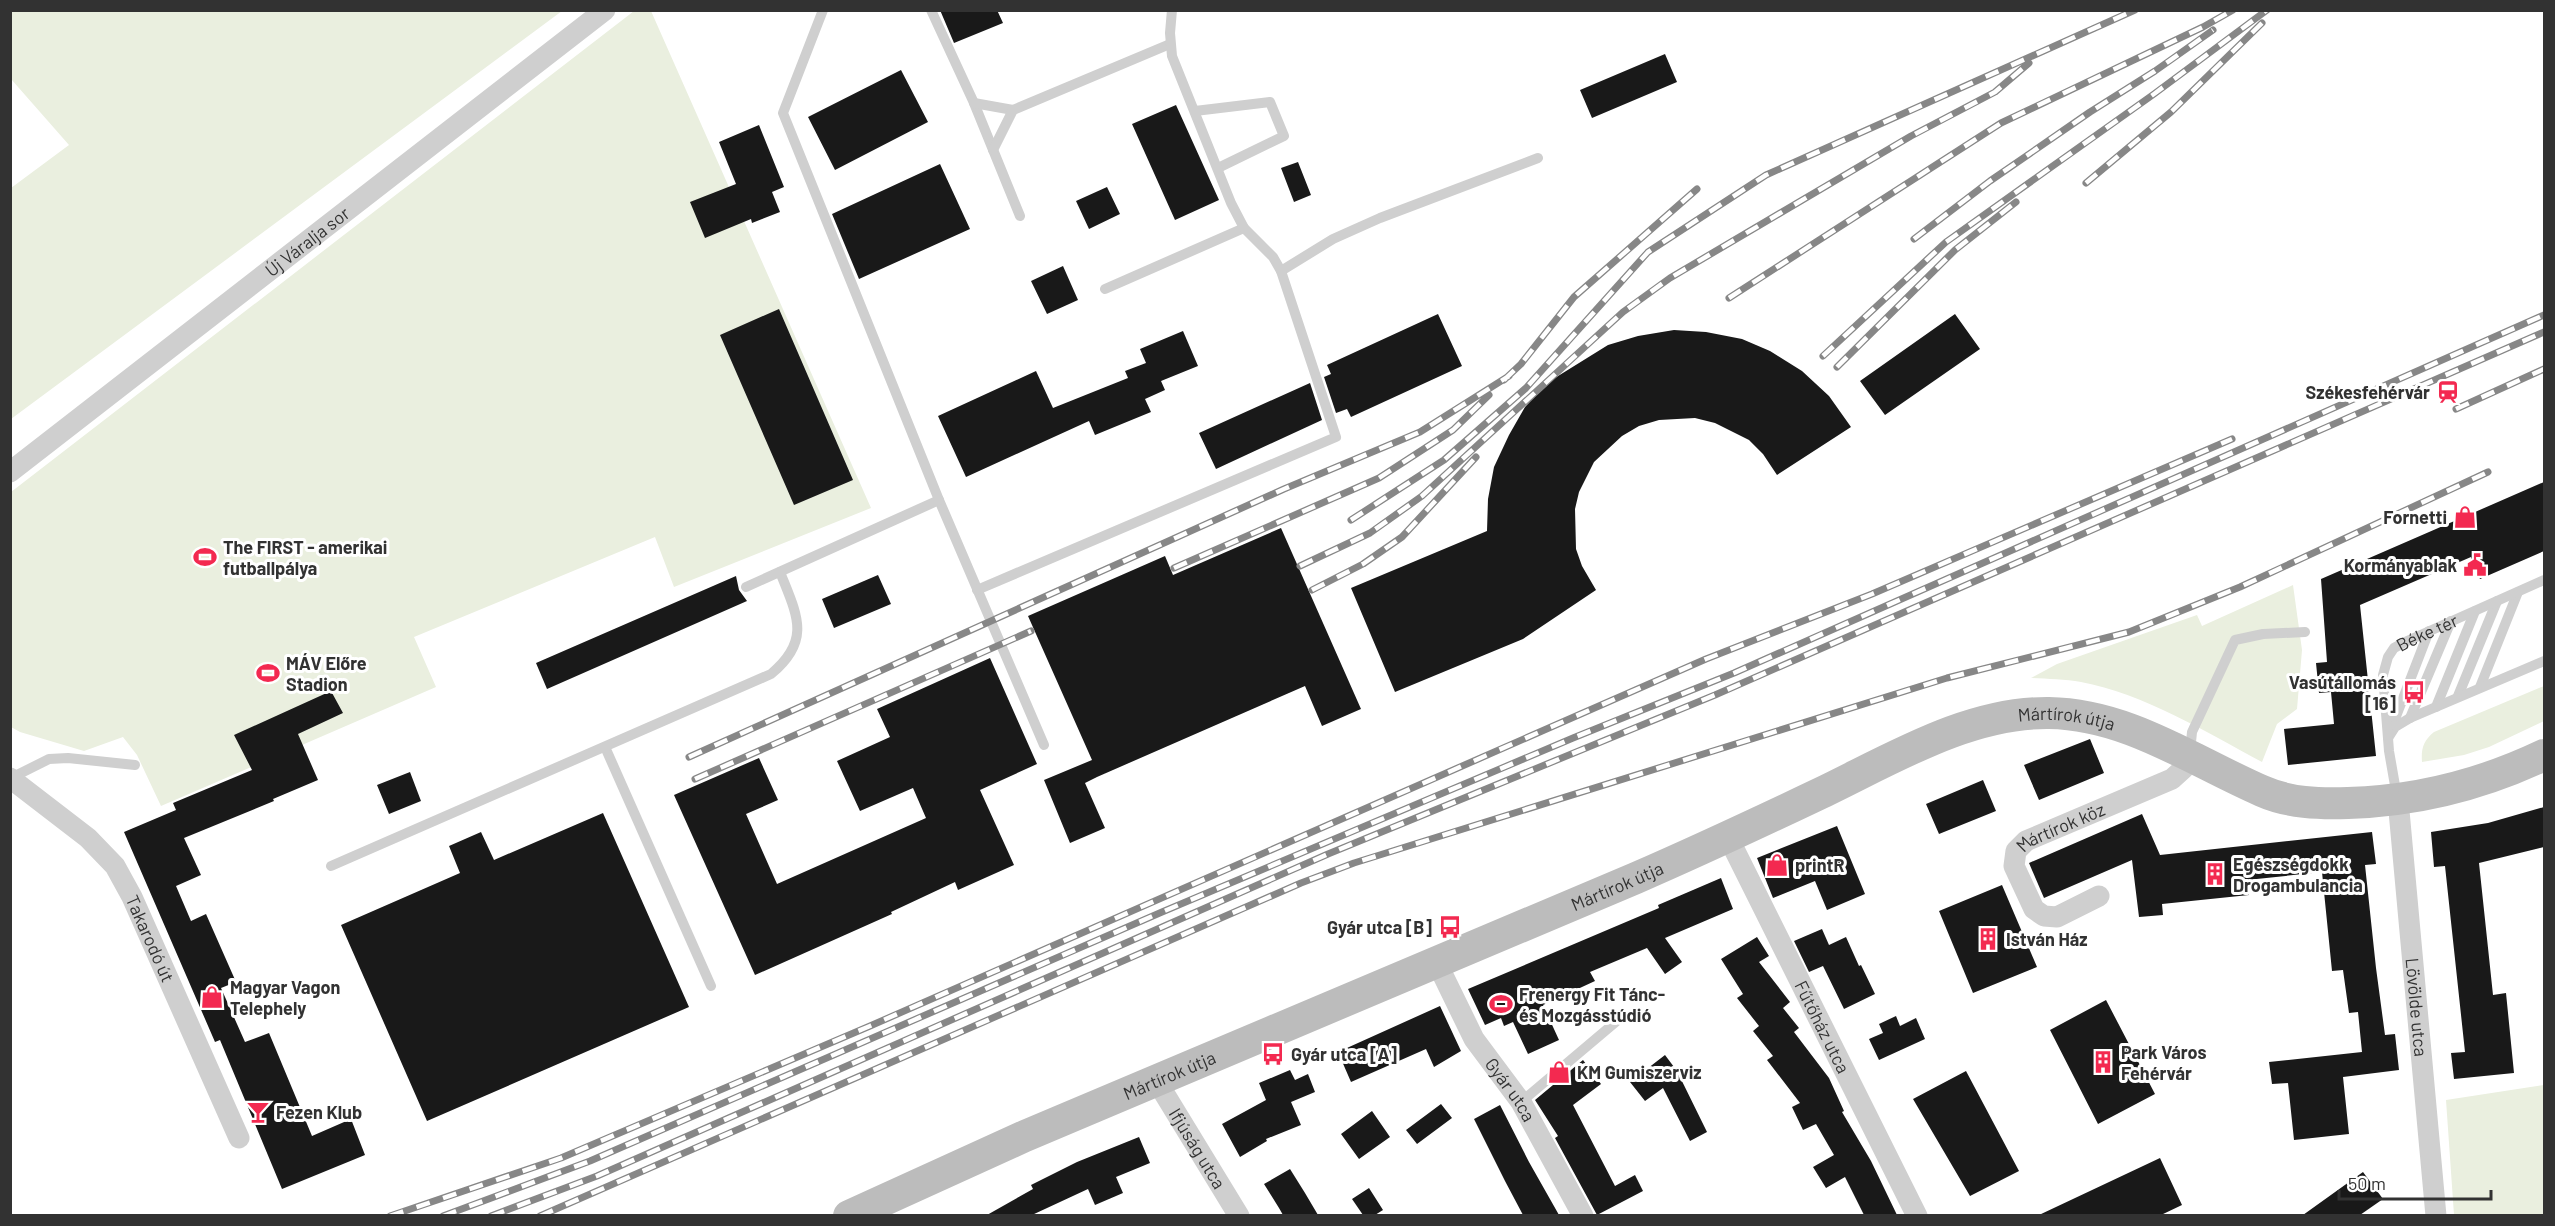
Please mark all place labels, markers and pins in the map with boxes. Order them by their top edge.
station icon: Székesfehérvár [2435,379,2461,405]
place label: Székesfehérvár [2306,381,2430,403]
shop icon: Fornetti [2452,504,2478,530]
place label: Fornetti [2383,506,2447,528]
place label: The FIRST - amerikai futballpálya [223,536,387,579]
sports icon: The FIRST - amerikai futballpálya [192,544,218,570]
public building icon: Kormányablak [2462,552,2488,578]
place label: Kormányablak [2344,554,2457,576]
place label: MÁV Előre Stadion [286,652,367,695]
sports icon: MÁV Előre Stadion [255,660,281,686]
place label: Vasútállomás [16] [2289,671,2396,714]
bus stop icon: Vasútállomás [16] [2401,679,2427,705]
shop icon: printR [1764,852,1790,878]
place label: Egészségdokk Drogambulancia [2233,853,2363,896]
place label: printR [1795,854,1844,876]
building icon: Egészségdokk Drogambulancia [2202,861,2228,887]
bus stop icon: Gyár utca [B] [1437,914,1463,940]
place label: Gyár utca [B] [1327,916,1432,938]
building icon: István Ház [1975,926,2001,952]
place label: István Ház [2006,928,2088,950]
place label: Magyar Vagon Telephely [230,976,340,1019]
place label: Frenergy Fit Tánc- és Mozgásstúdió [1519,983,1665,1026]
shop icon: Magyar Vagon Telephely [199,984,225,1010]
sports icon: Frenergy Fit Tánc- és Mozgásstúdió [1488,991,1514,1017]
bus stop icon: Gyár utca [A] [1260,1041,1286,1067]
place label: Park Város Fehérvár [2121,1041,2207,1084]
place label: Gyár utca [A] [1291,1043,1397,1065]
building icon: Park Város Fehérvár [2090,1049,2116,1075]
shop icon: KM Gumiszerviz [1546,1059,1572,1085]
place label: KM Gumiszerviz [1577,1061,1702,1083]
bar icon: Fezen Klub [245,1099,271,1125]
place label: Fezen Klub [276,1101,362,1123]

